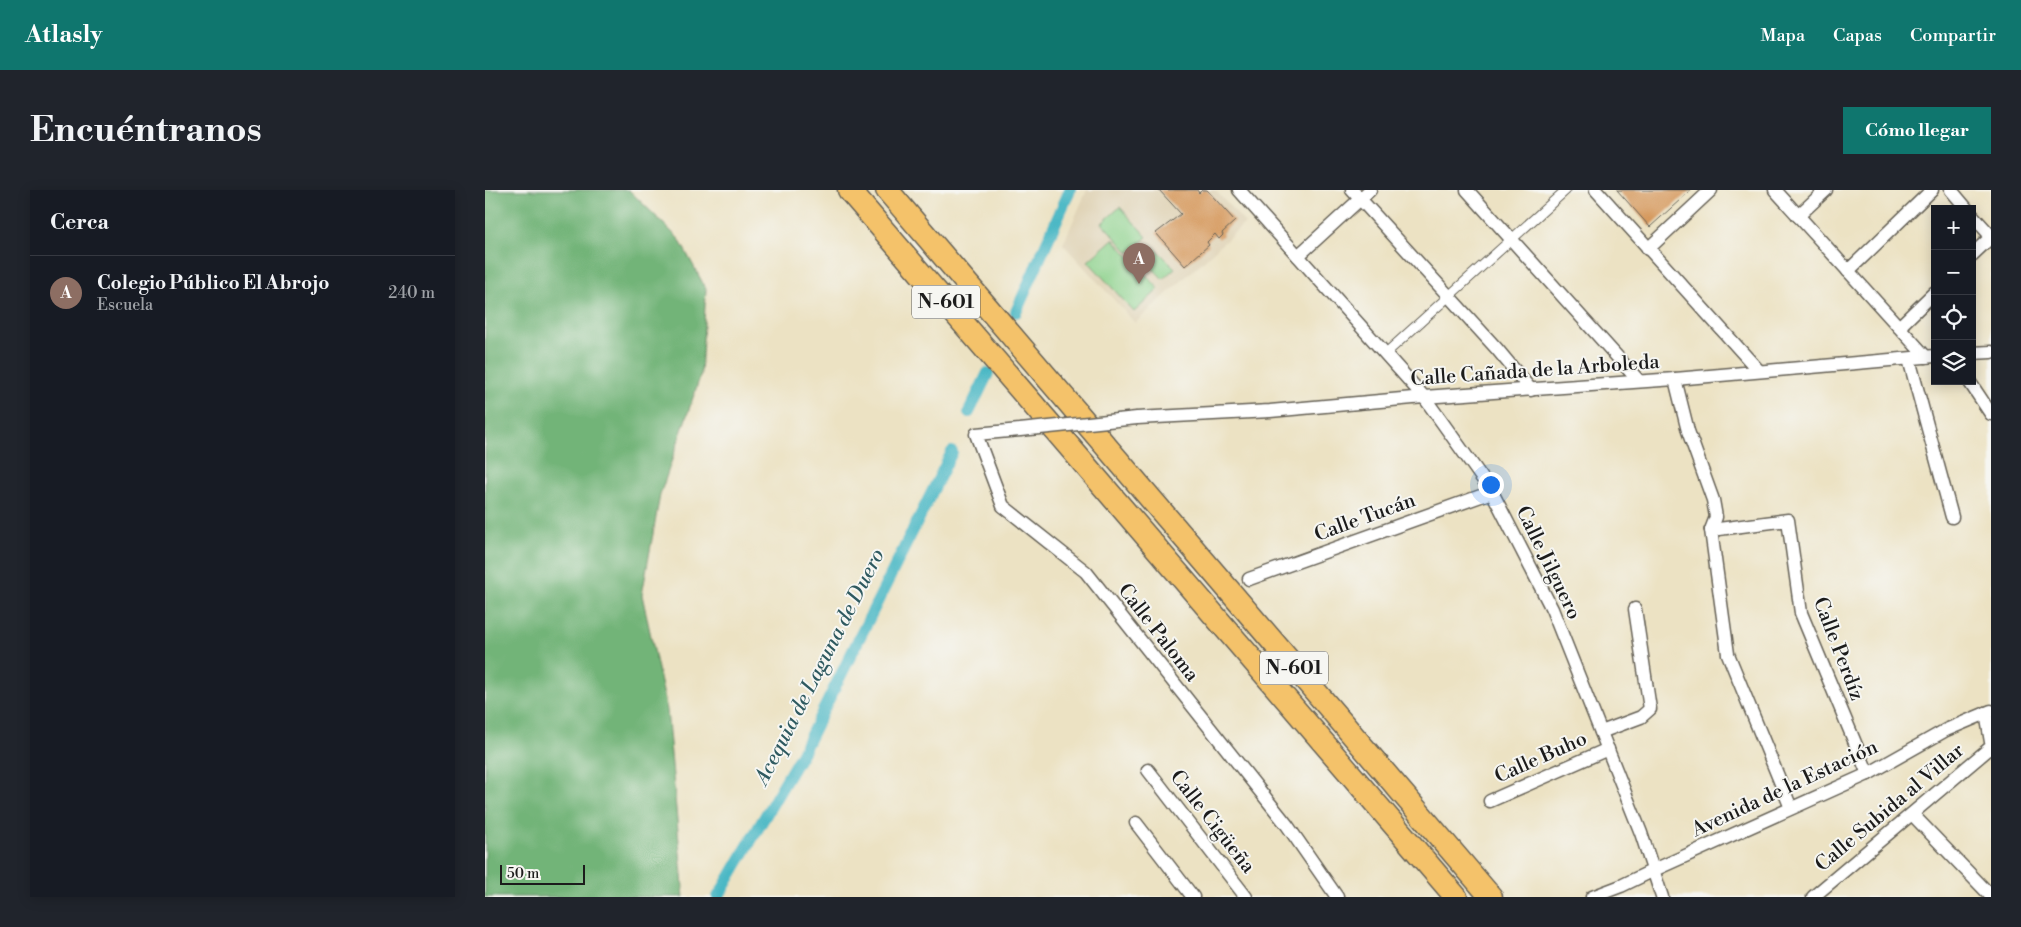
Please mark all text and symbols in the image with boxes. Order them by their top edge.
text: Atlasly [25,20,102,50]
text: Mapa [1761,24,1805,47]
text: Capas [1833,24,1882,47]
text: Compartir [1910,24,1996,47]
button: Cómo llegar [1843,107,1991,154]
text: Encuéntranos [30,109,262,152]
map controls [1931,205,1976,385]
button: + [1931,205,1976,250]
text: Cerca [50,210,109,236]
pin: A [1123,243,1155,284]
button: − [1931,250,1976,295]
text: Colegio Público El Abrojo [97,271,329,295]
text: A [60,283,72,303]
text: 240 m [388,283,435,303]
road number: N-601 [912,285,980,318]
text: Escuela [97,295,153,315]
button: locate [1931,295,1976,340]
button: layers [1931,340,1976,385]
street label: Calle Cañada de la Arboleda [1410,350,1661,392]
your location [1478,472,1504,498]
street label: Calle Tucán [1311,488,1419,548]
street label: Calle Jilguero [1510,502,1586,624]
water label: Acequia de Laguna de Duero [748,545,891,791]
street label: Calle Paloma [1112,579,1205,688]
street label: Calle Perdíz [1807,594,1869,704]
road number: N-601 [1260,652,1328,684]
street label: Calle Buho [1491,727,1591,789]
street label: Avenida de la Estación [1687,735,1882,844]
street label: Calle Subida al Villar [1810,738,1970,878]
street label: Calle Cigüeña [1164,765,1261,879]
scale bar [500,862,585,885]
text: 50 m [507,865,539,883]

